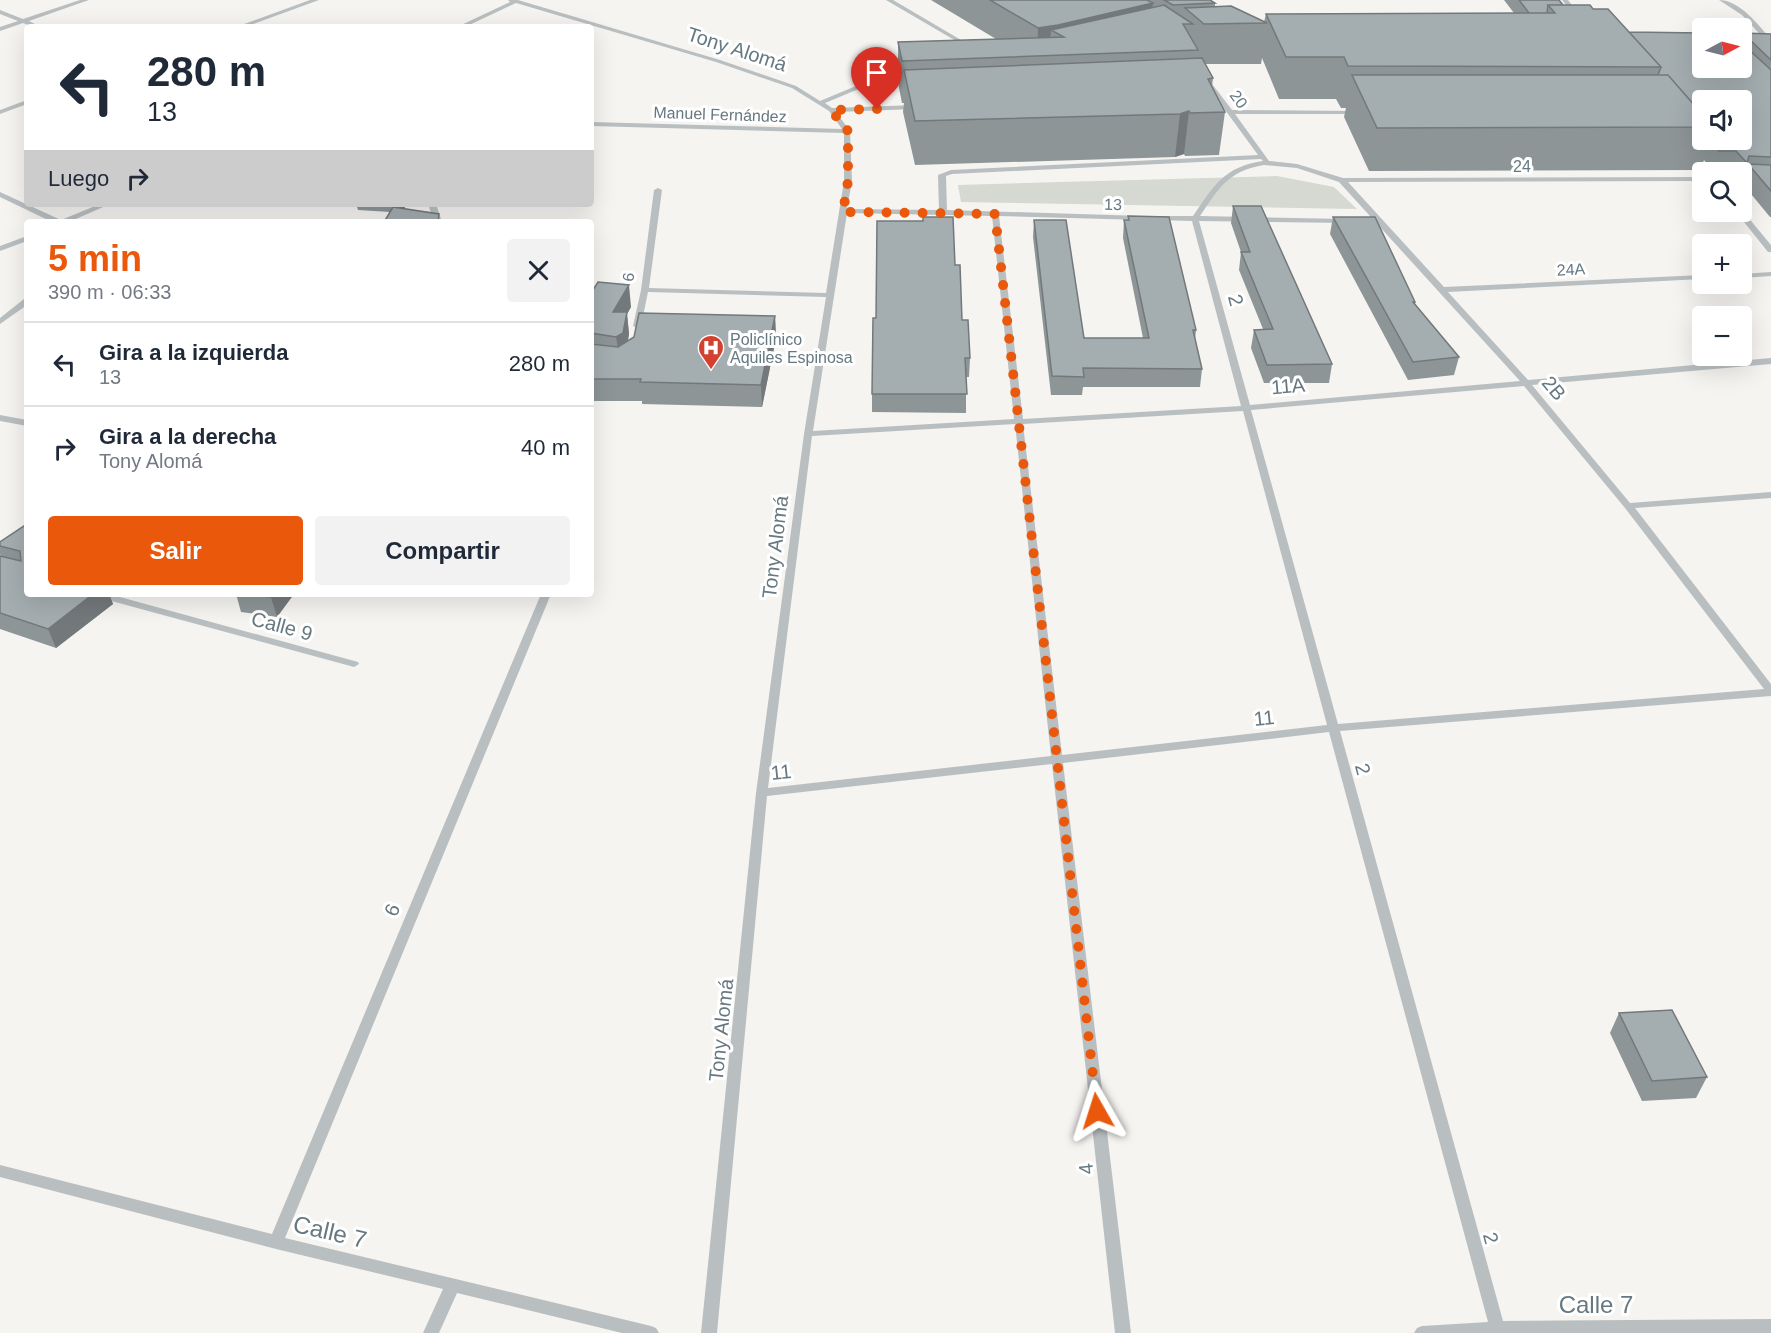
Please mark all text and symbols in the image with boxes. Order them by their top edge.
north arrow [1692,18,1752,78]
map controls [1692,18,1752,366]
street label: Tony Alomá [684,23,790,76]
pin [851,47,902,109]
icon: left [48,48,126,126]
text: 280 m [147,48,266,95]
icon: arrive [860,56,893,89]
street label: 20 [1226,87,1251,112]
button: sound [1692,90,1752,150]
text: 13 [147,97,177,127]
street label: Manuel Fernández [653,104,787,125]
street label: 24 [1513,158,1531,175]
icon: right [121,162,154,195]
button: search [1692,162,1752,222]
text: Luego [48,166,109,191]
street label: 13 [1104,196,1122,213]
button: + [1692,234,1752,294]
text: 5 min [48,238,142,279]
button: close [507,239,570,302]
street label: 24A [1556,260,1586,279]
street label: 6 [619,271,638,283]
text: 390 m · 06:33 [48,281,171,303]
street label: 2 [1224,292,1248,308]
button: − [1692,306,1752,366]
place label: Policlínico Aquiles Espinosa [730,331,853,366]
hospital icon: Policlínico Aquiles Espinosa [696,333,726,371]
text: Gira a la izquierda [99,340,289,365]
icon: left [48,348,81,381]
text: 280 m [509,351,570,376]
text: 13 [99,366,121,388]
street label: 2B [1538,372,1570,404]
street label: 11A [1270,373,1307,398]
text: Gira a la derecha [99,424,276,449]
icon: right [48,432,81,465]
text: 40 m [521,435,570,460]
text: Tony Alomá [99,450,202,472]
street label: Tony Alomá [758,493,792,600]
button: Salir [48,516,303,585]
button: Compartir [315,516,570,585]
street label: Calle 9 [249,607,315,645]
street label: 11 [1253,706,1275,730]
street label: 11 [770,760,792,784]
street label: 2 [1351,761,1375,777]
street label: 6 [380,901,404,919]
street label: Tony Alomá [705,977,737,1083]
position arrow [1065,1079,1129,1143]
street label: 4 [1074,1162,1098,1176]
street label: Calle 7 [291,1210,370,1253]
street label: 2 [1479,1230,1503,1246]
street label: Calle 7 [1559,1291,1633,1318]

